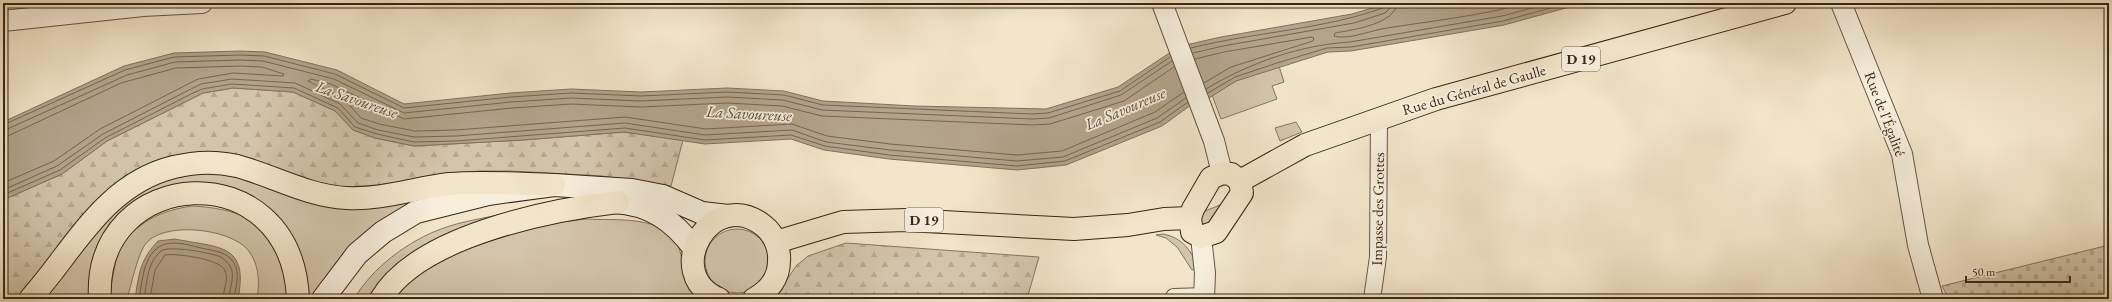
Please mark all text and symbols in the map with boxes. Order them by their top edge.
road number: D 19 [1562,47,1600,71]
street label: Rue du Général de Gaulle [1400,60,1548,119]
street label: Rue de l'Égalité [1861,69,1910,159]
water label: La Savoureuse [312,75,401,124]
water label: La Savoureuse [1081,82,1169,135]
water label: La Savoureuse [705,101,793,126]
street label: Impasse des Grottes [1367,152,1388,266]
road number: D 19 [905,208,943,232]
scale bar [1966,258,2070,284]
text: 50 m [1972,264,1996,280]

